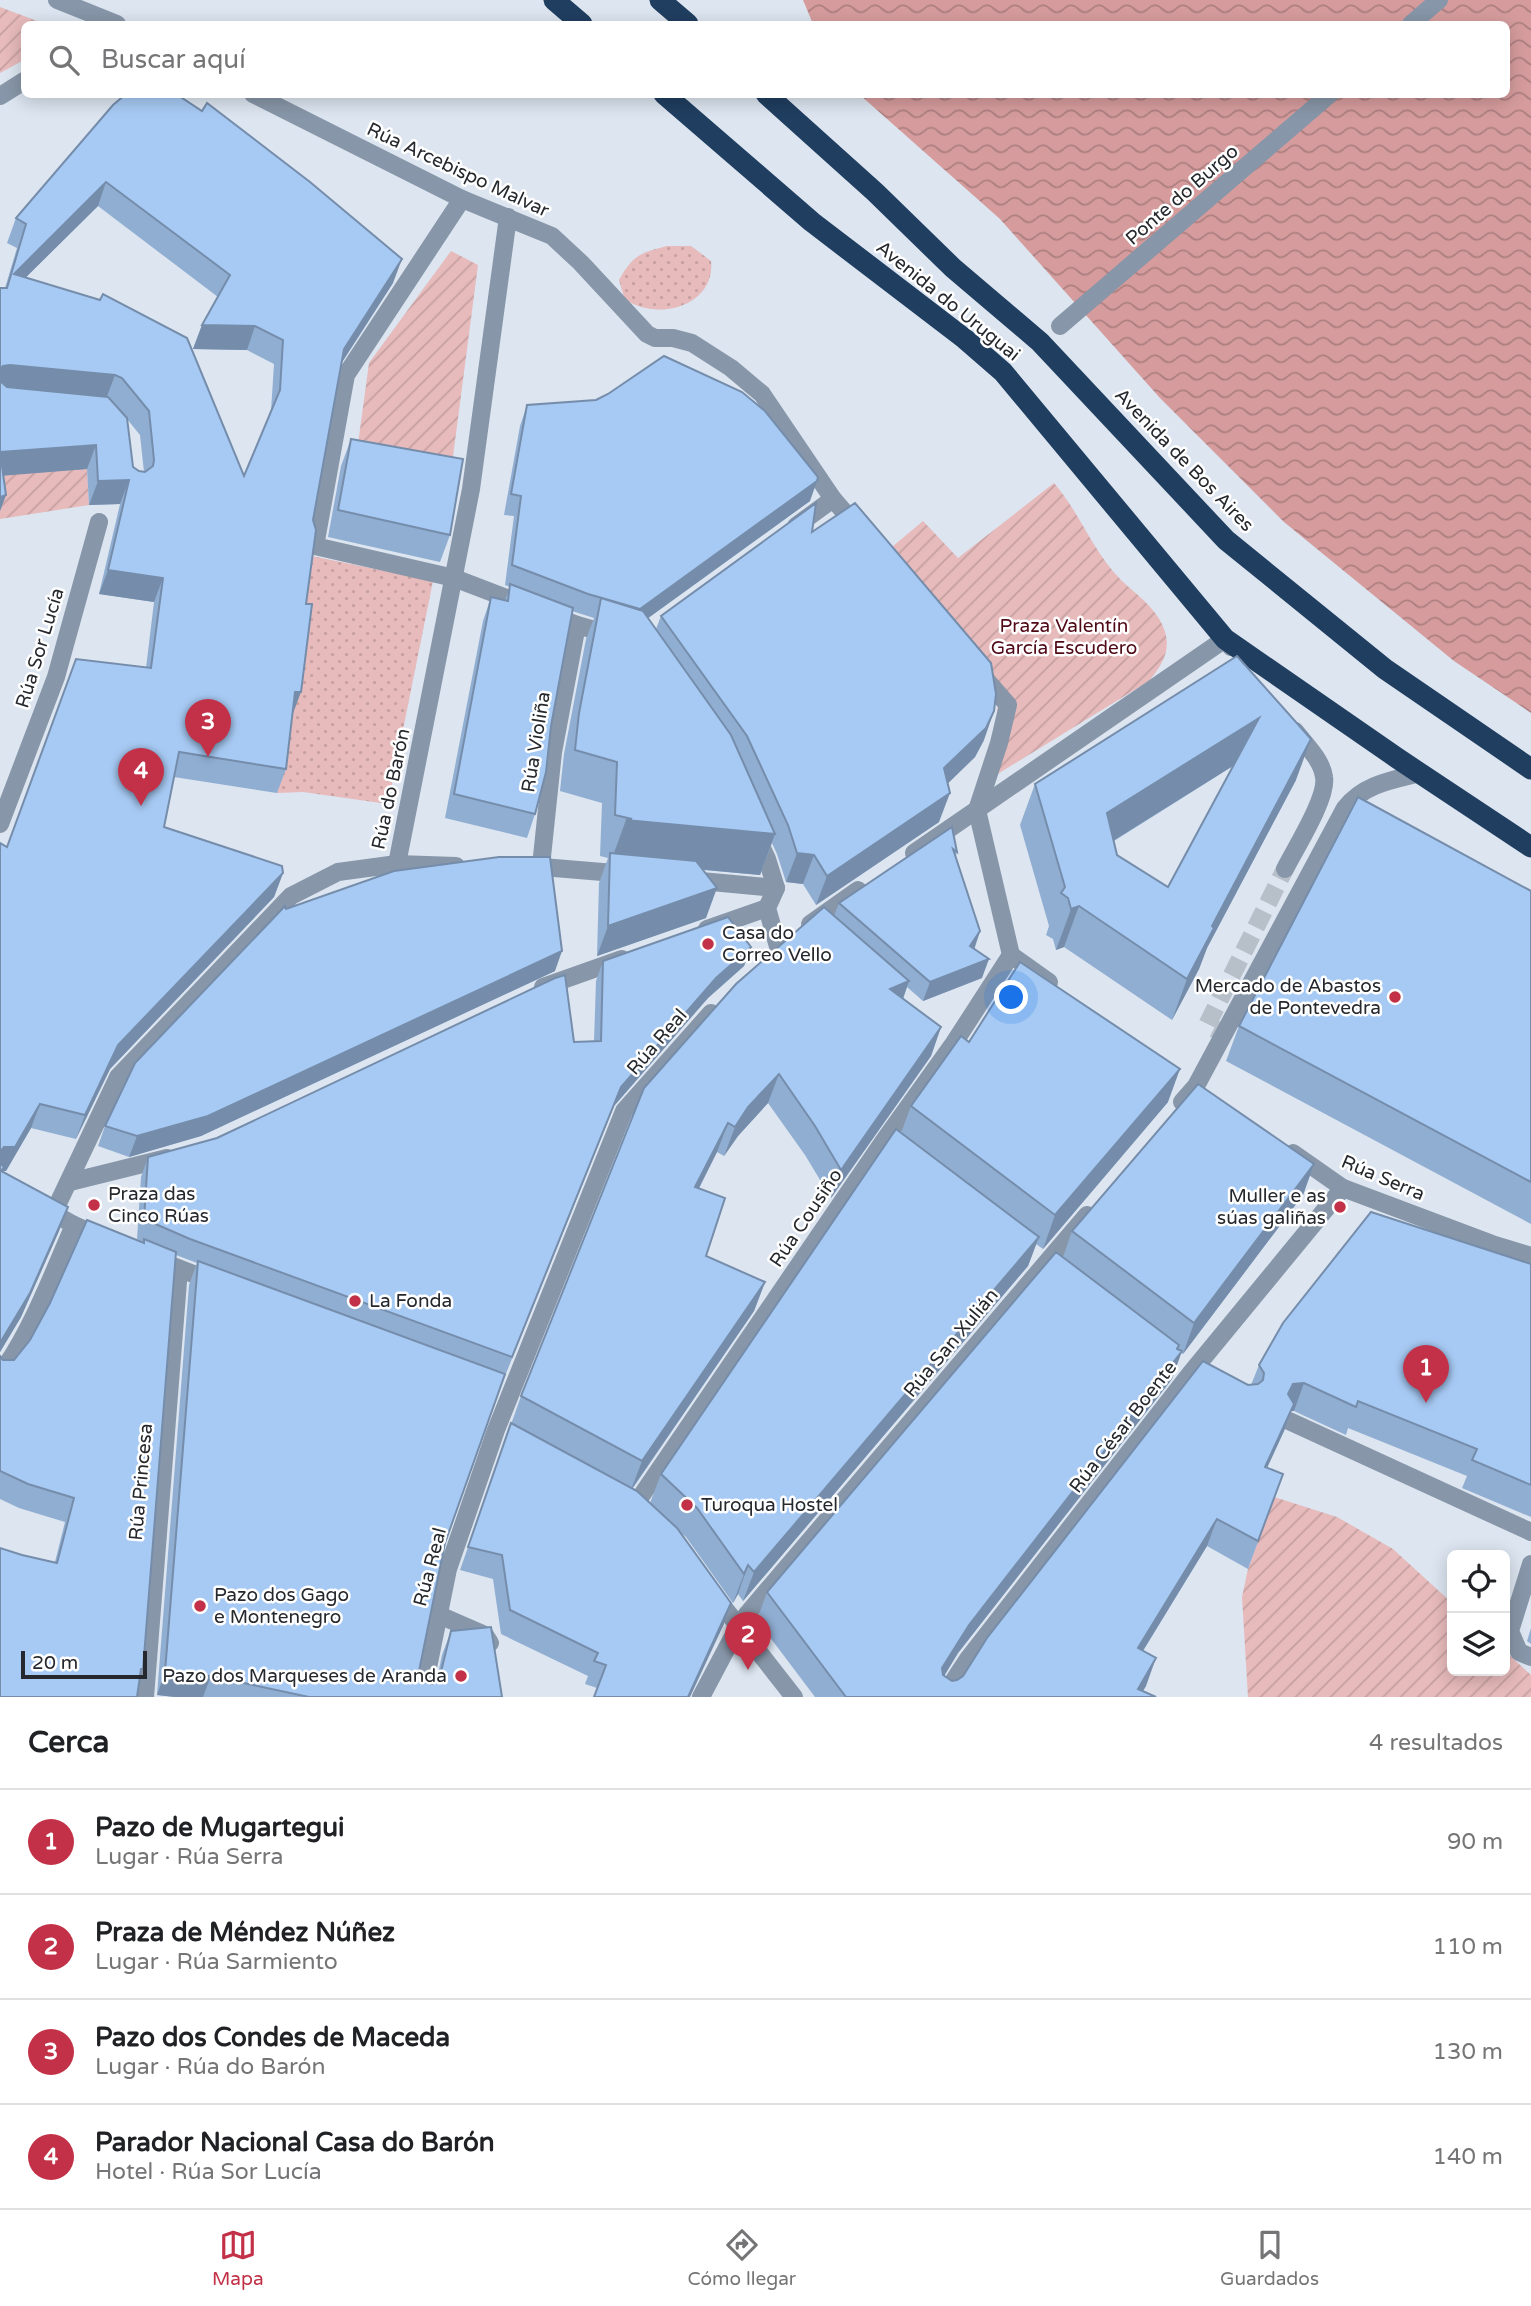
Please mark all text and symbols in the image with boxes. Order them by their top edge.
search box [21,21,1510,98]
icon: search [45,41,83,79]
text: Buscar aquí [101,44,246,75]
street label: Rúa Arcebispo Malvar [363,118,553,222]
street label: Ponte do Burgo [1121,140,1243,250]
street label: Avenida do Uruguai [872,236,1024,366]
street label: Avenida de Bos Aires [1110,384,1258,536]
street label: Rúa Sor Lucía [11,585,69,711]
park label: Praza Valentín García Escudero [991,615,1137,659]
street label: Rúa Violiña [517,690,555,794]
pin: 3 [185,699,231,757]
street label: Rúa do Barón [367,726,415,852]
pin: 4 [118,748,164,806]
place label: Casa do Correo Vello [722,922,832,966]
marker: Casa do Correo Vello [700,936,716,952]
place label: Mercado de Abastos de Pontevedra [1195,975,1381,1019]
your location [994,980,1028,1014]
marker: Mercado de Abastos de Pontevedra [1387,989,1403,1005]
street label: Rúa Real [622,1004,692,1080]
street label: Rúa Serra [1338,1151,1428,1205]
street label: Rúa Cousiño [765,1165,847,1271]
place label: Praza das Cinco Rúas [108,1183,209,1227]
place label: Muller e as súas galiñas [1217,1185,1326,1229]
marker: Praza das Cinco Rúas [86,1197,102,1213]
marker: Muller e as súas galiñas [1332,1199,1348,1215]
street label: Rúa San Xulián [899,1284,1003,1402]
place label: La Fonda [369,1290,452,1312]
marker: La Fonda [347,1293,363,1309]
pin: 1 [1403,1345,1449,1403]
street label: Rúa César Boente [1065,1357,1181,1497]
street label: Rúa Princesa [125,1423,157,1541]
place label: Turoqua Hostel [701,1494,838,1516]
marker: Turoqua Hostel [679,1497,695,1513]
street label: Rúa Real [409,1525,451,1609]
map controls [1447,1550,1510,1676]
button: locate [1447,1550,1510,1613]
place label: Pazo dos Gago e Montenegro [214,1584,349,1628]
marker: Pazo dos Gago e Montenegro [192,1598,208,1614]
pin: 2 [725,1612,771,1670]
button: layers [1447,1613,1510,1676]
scale bar [21,1648,147,1680]
text: 20 m [32,1652,78,1674]
place label: Pazo dos Marqueses de Aranda [162,1665,447,1687]
marker: Pazo dos Marqueses de Aranda [453,1668,469,1684]
text: Cerca [28,1724,109,1761]
text: 4 resultados [1369,1729,1503,1757]
text: Pazo de Mugartegui [95,1812,345,1843]
text: 1 [44,1828,58,1856]
text: 90 m [1447,1828,1503,1856]
text: Lugar · Rúa Serra [95,1843,283,1871]
text: Praza de Méndez Núñez [95,1917,395,1948]
text: 2 [44,1933,58,1961]
text: 110 m [1433,1933,1503,1961]
text: Lugar · Rúa Sarmiento [95,1948,338,1976]
text: Pazo dos Condes de Maceda [95,2022,450,2053]
text: 3 [44,2038,58,2066]
text: 130 m [1433,2038,1503,2066]
text: Lugar · Rúa do Barón [95,2053,326,2081]
text: Parador Nacional Casa do Barón [95,2127,495,2158]
text: 4 [44,2143,58,2171]
text: 140 m [1433,2143,1503,2171]
text: Hotel · Rúa Sor Lucía [95,2158,322,2186]
tab: Mapa [212,2226,264,2290]
tab: Cómo llegar [688,2226,796,2290]
tab: Guardados [1220,2226,1319,2290]

